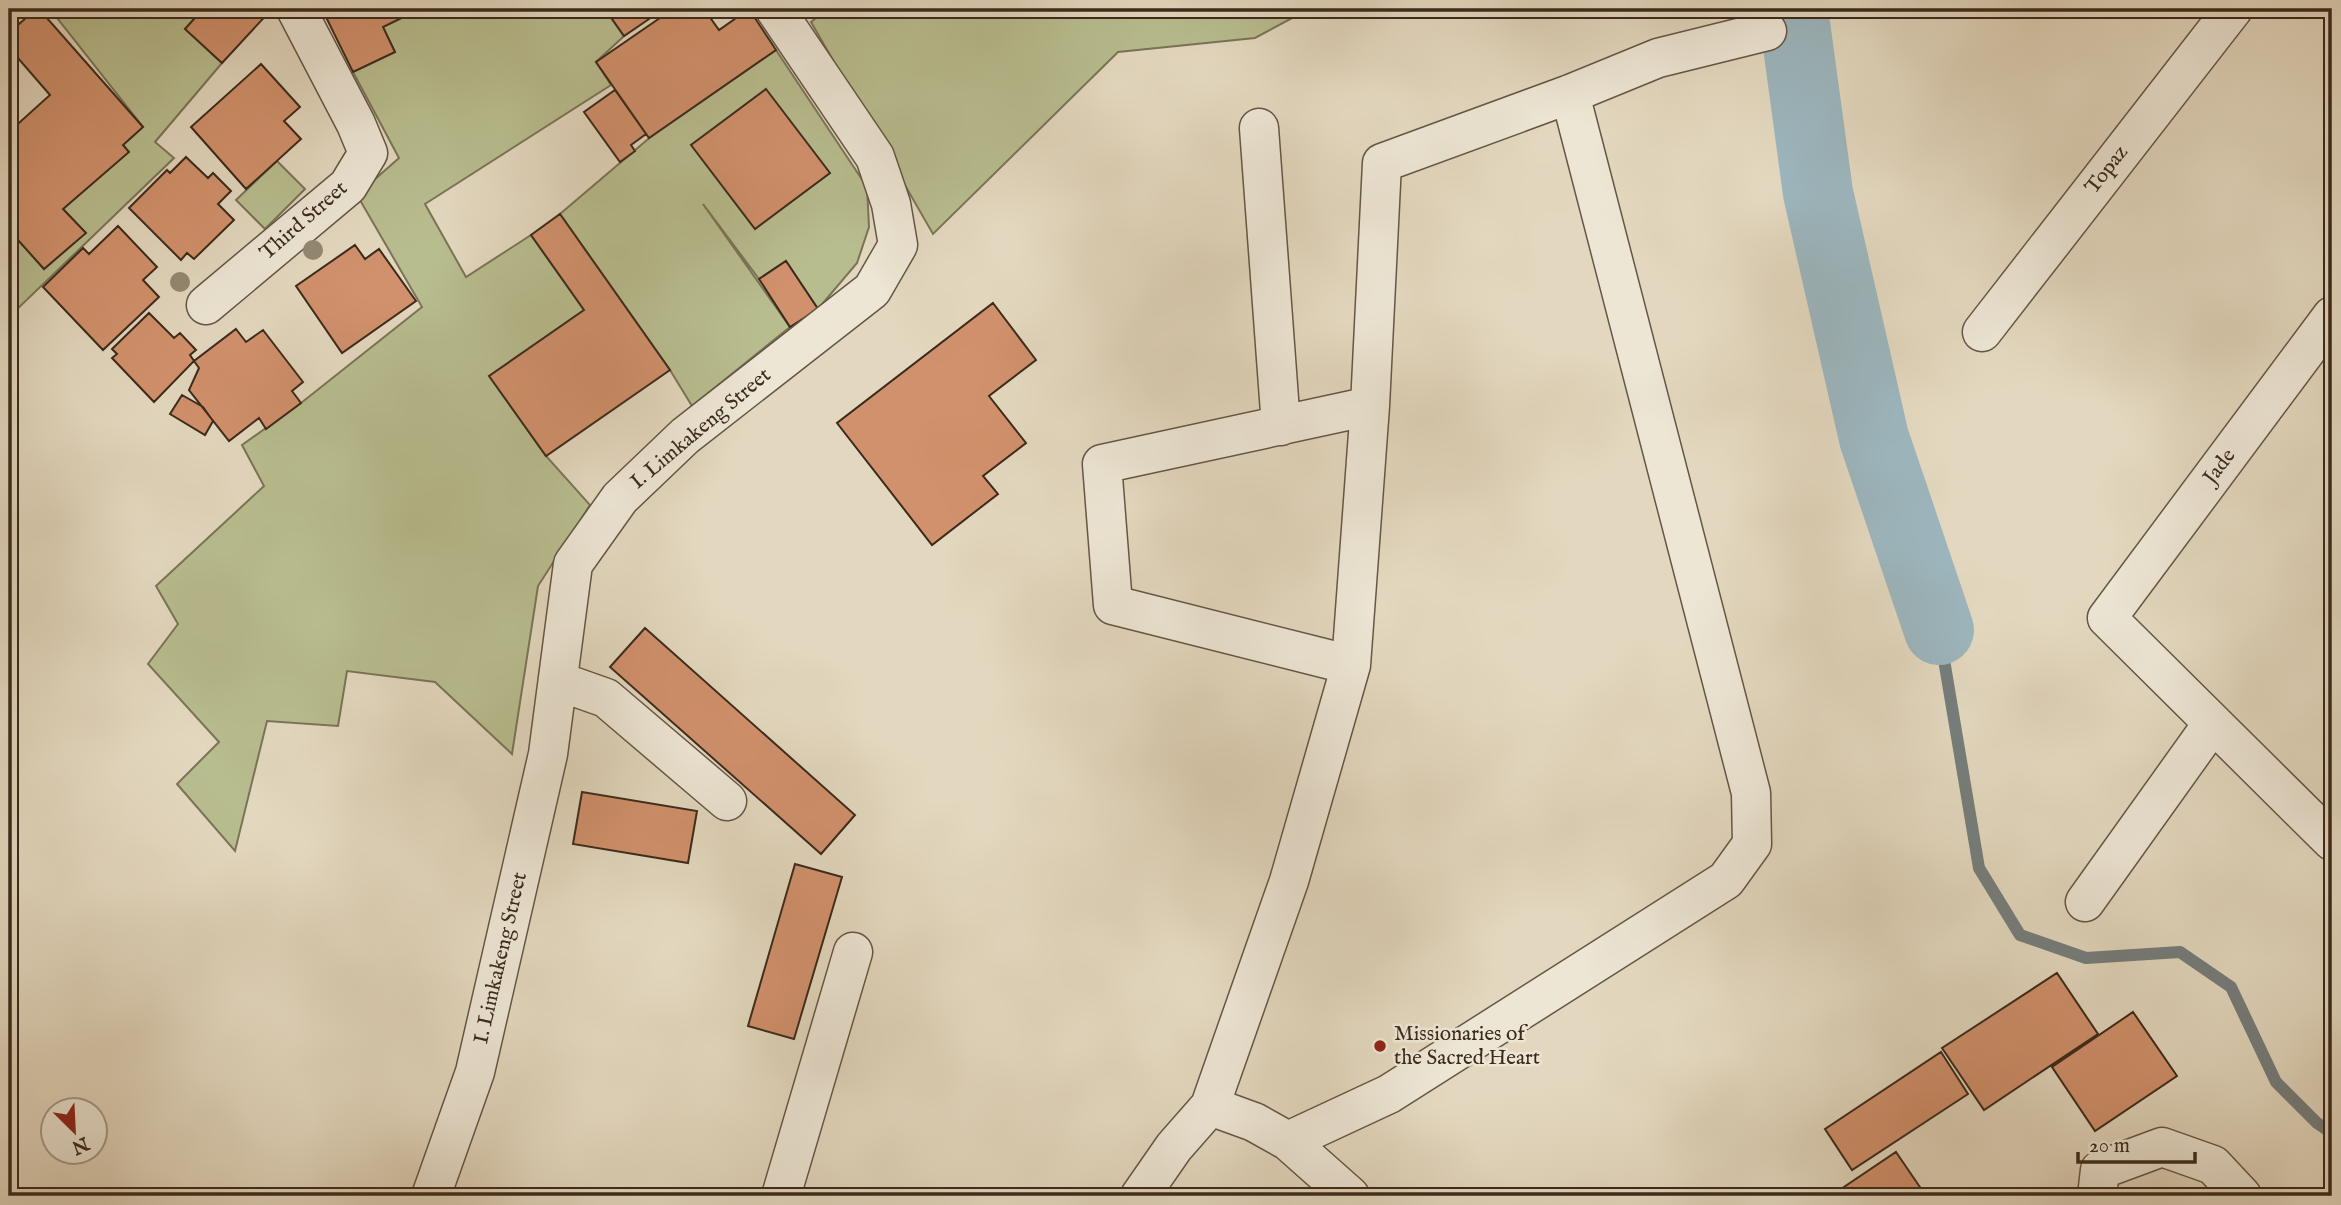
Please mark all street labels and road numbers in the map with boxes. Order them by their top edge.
street label: Topaz [2079,140,2135,200]
street label: Third Street [254,175,354,267]
street label: I. Limkakeng Street [625,362,777,496]
street label: Jade [2197,443,2242,492]
street label: I. Limkakeng Street [468,870,534,1046]

